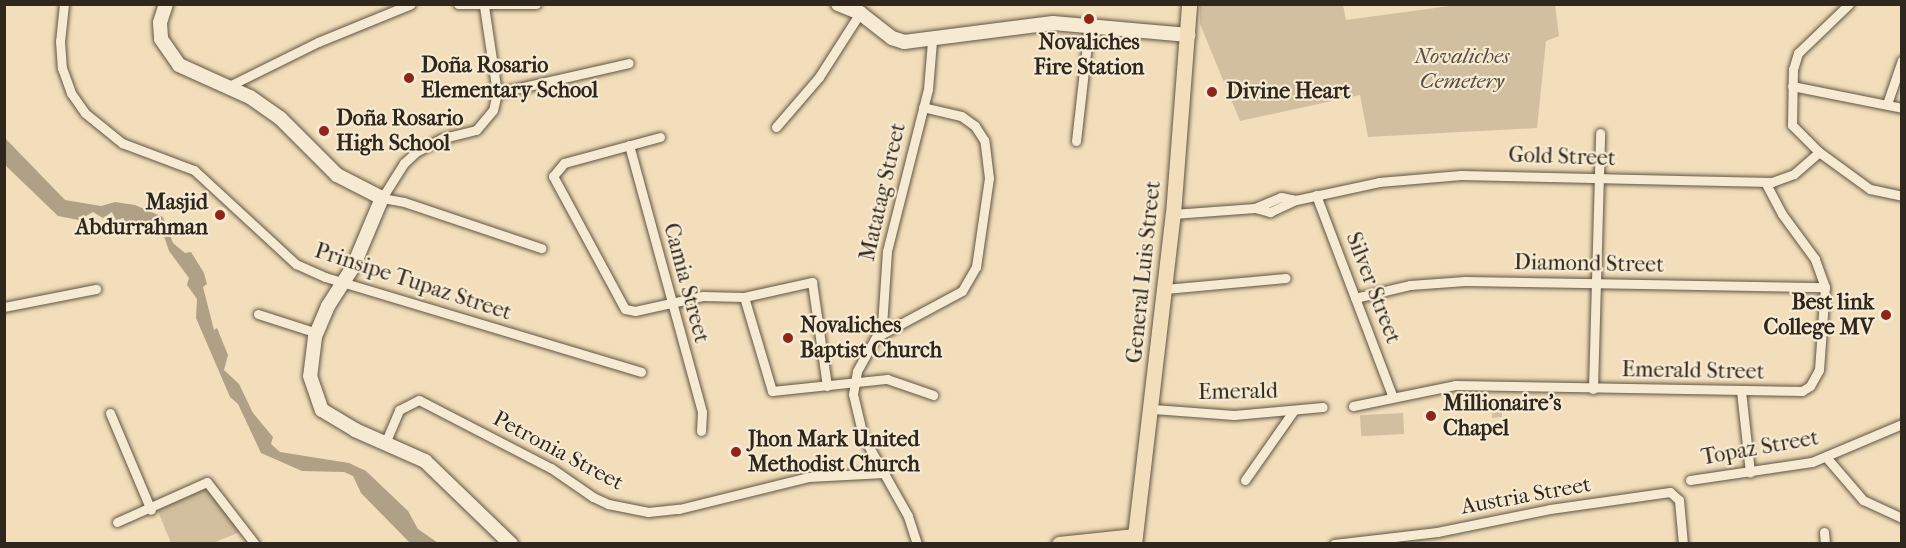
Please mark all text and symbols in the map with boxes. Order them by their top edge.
marker: Novaliches Fire Station [1082,12,1096,26]
place label: Novaliches Fire Station [1034,29,1144,80]
park label: Novaliches Cemetery [1414,43,1510,94]
place label: Doña Rosario Elementary School [421,52,598,104]
marker: Doña Rosario Elementary School [402,71,416,85]
place label: Divine Heart [1226,79,1350,105]
marker: Divine Heart [1203,83,1221,101]
place label: Doña Rosario High School [336,105,463,156]
street label: Matatag Street [854,120,912,264]
marker: Doña Rosario High School [317,124,331,138]
street label: Gold Street [1508,142,1616,172]
street label: General Luis Street [1121,179,1167,365]
place label: Masjid Abdurrahman [75,189,208,240]
marker: Masjid Abdurrahman [213,208,227,222]
street label: Camia Street [657,220,715,346]
street label: Silver Street [1340,229,1406,347]
street label: Prinsipe Tupaz Street [311,238,515,326]
street label: Diamond Street [1514,249,1664,279]
place label: Best link College MV [1763,289,1874,340]
marker: Best link College MV [1879,308,1893,322]
place label: Novaliches Baptist Church [800,312,942,364]
marker: Novaliches Baptist Church [781,331,795,345]
street label: Emerald Street [1621,357,1765,385]
street label: Emerald [1198,378,1278,406]
place label: Millionaire's Chapel [1443,390,1561,442]
street label: Petronia Street [488,406,628,496]
marker: Millionaire's Chapel [1424,409,1438,423]
street label: Topaz Street [1699,425,1821,471]
place label: Jhon Mark United Methodist Church [748,426,920,478]
marker: Jhon Mark United Methodist Church [729,445,743,459]
street label: Austria Street [1459,472,1593,520]

